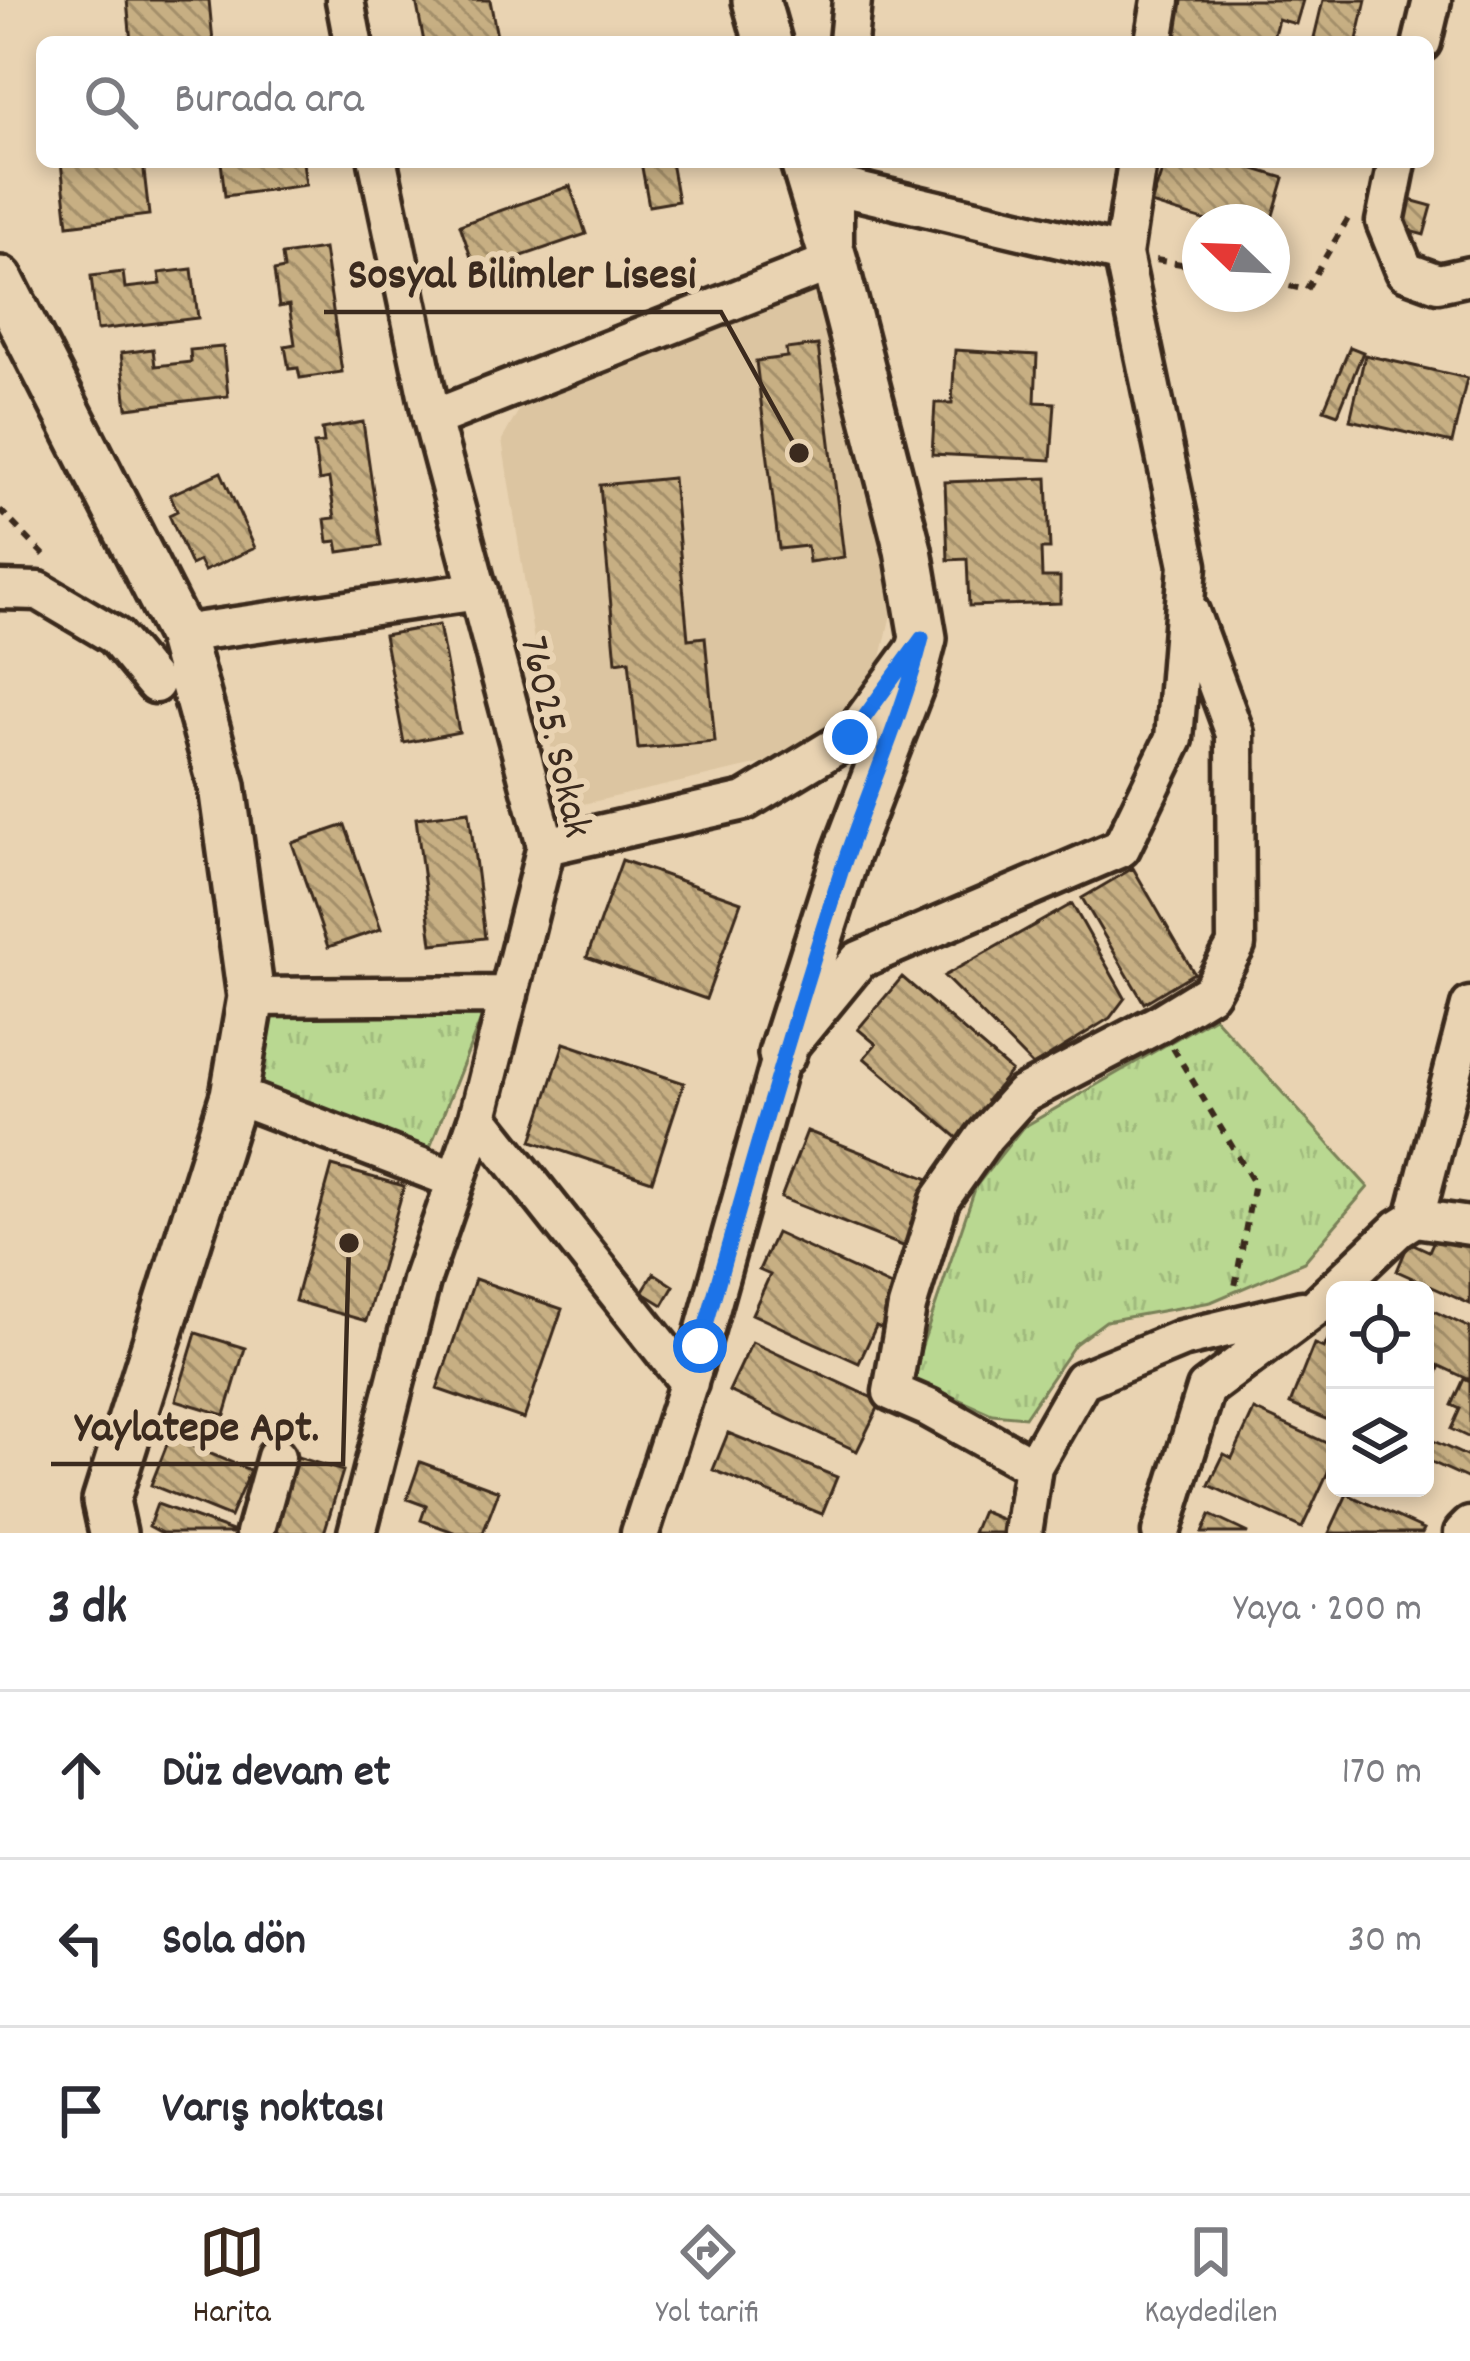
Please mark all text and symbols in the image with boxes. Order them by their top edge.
search box [36,36,1434,168]
icon: search [78,69,144,135]
text: Burada ara [174,70,364,134]
north arrow [1182,204,1290,312]
callout: Sosyal Bilimler Lisesi [324,231,721,312]
text: Sosyal Bilimler Lisesi [348,246,696,310]
street label: 76025. Sokak [500,631,605,844]
route end [823,710,877,764]
map controls [1326,1281,1434,1497]
button: locate [1326,1281,1434,1389]
route start [673,1319,727,1373]
callout: Yaylatepe Apt. [51,1383,343,1464]
button: layers [1326,1389,1434,1497]
text: Yaylatepe Apt. [74,1399,319,1463]
text: 3 dk [48,1575,127,1647]
text: Yaya · 200 m [1233,1584,1422,1639]
icon: ahead [48,1742,114,1808]
text: Düz devam et [162,1743,390,1807]
text: 170 m [1342,1747,1422,1802]
icon: left [48,1910,114,1976]
text: Sola dön [162,1911,306,1975]
text: 30 m [1348,1915,1422,1970]
icon: arrive [48,2078,114,2144]
text: Varış noktası [162,2079,384,2143]
tab: Harita [193,2219,271,2338]
tab: Yol tarifi [656,2219,759,2338]
tab: Kaydedilen [1144,2219,1277,2338]

